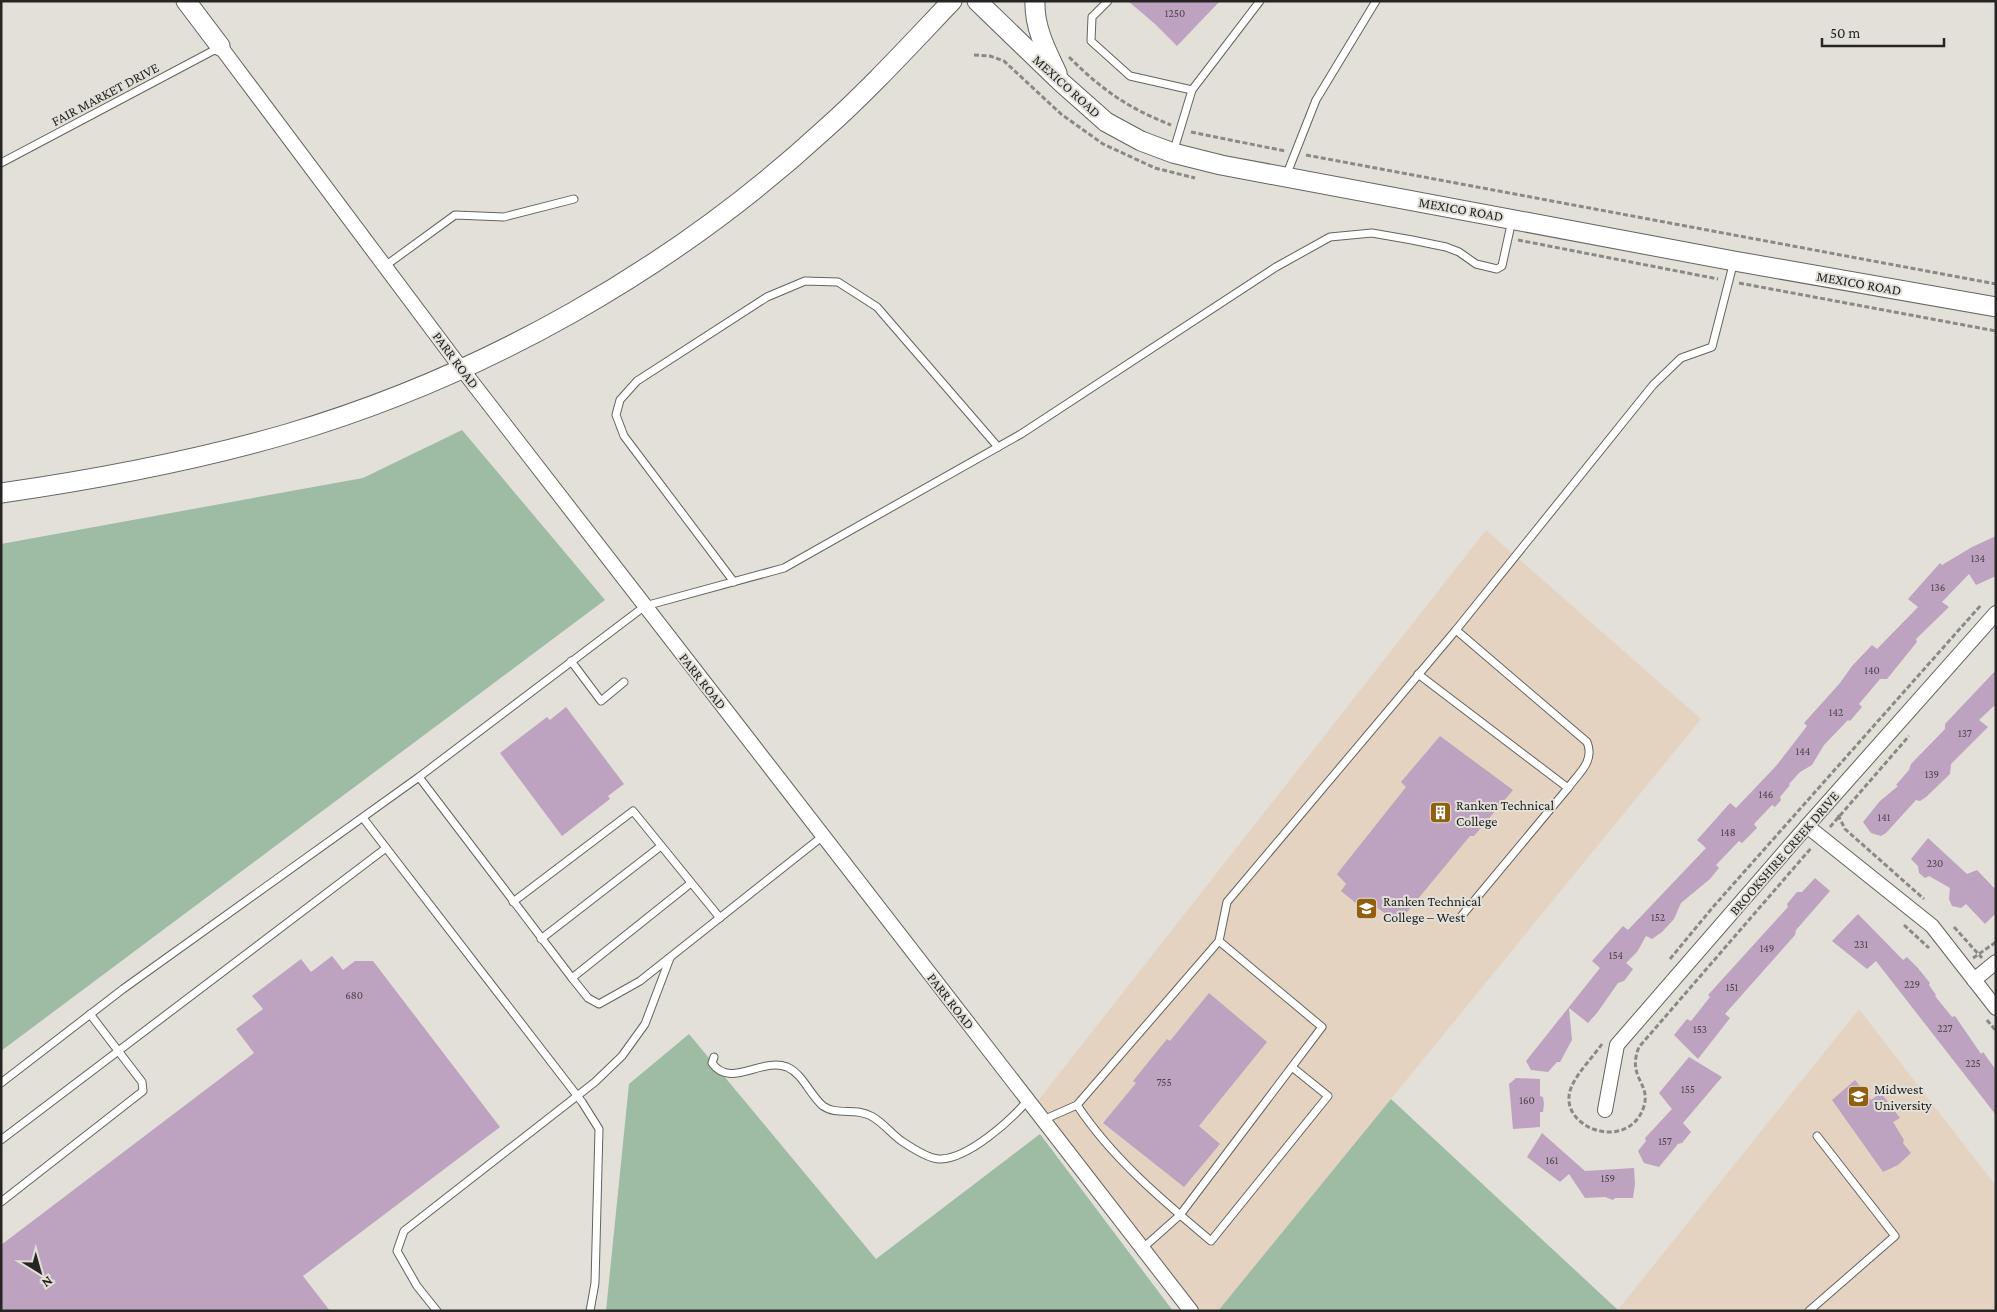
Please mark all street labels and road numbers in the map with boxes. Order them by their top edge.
street label: MEXICO ROAD [1030,51,1104,121]
street label: FAIR MARKET DRIVE [49,59,162,129]
street label: MEXICO ROAD [1417,194,1505,224]
street label: MEXICO ROAD [1815,268,1903,298]
street label: PARR ROAD [429,328,483,392]
street label: PARR ROAD [676,650,730,712]
street label: BROOKSHIRE CREEK DRIVE [1726,788,1842,918]
street label: PARR ROAD [924,970,978,1032]

